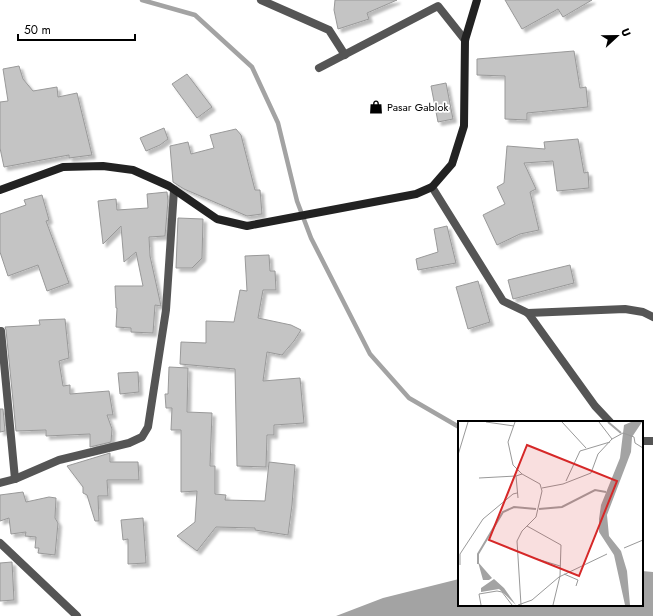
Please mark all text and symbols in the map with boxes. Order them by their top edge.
scale bar [18,16,135,42]
north arrow [597,16,637,56]
text: 50 m [24,21,51,39]
text: U [617,26,635,39]
shop icon: Pasar Gablok [368,99,384,115]
place label: Pasar Gablok [387,99,448,115]
inset map [458,421,643,606]

